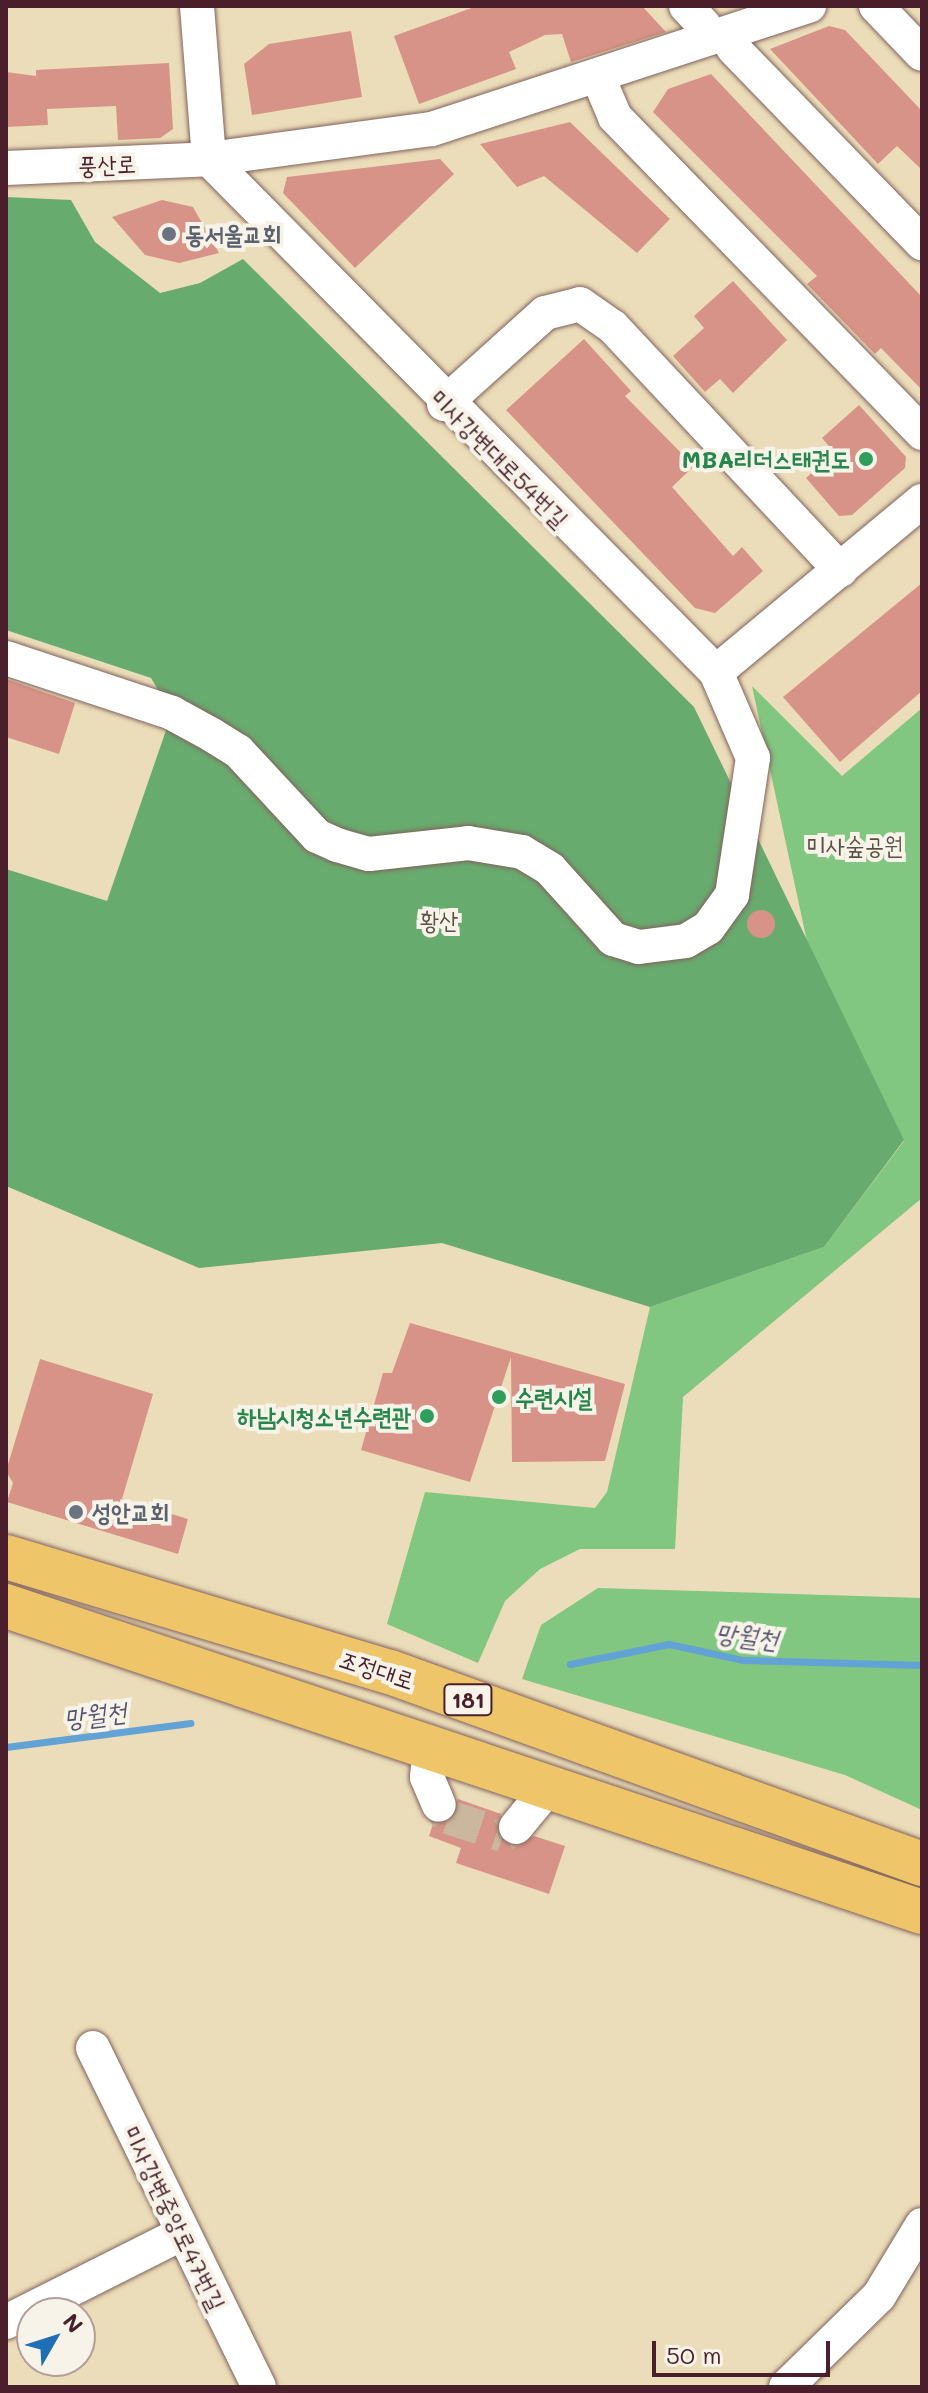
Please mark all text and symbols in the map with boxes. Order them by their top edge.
street label: 풍산로 [78,149,136,179]
place label: 동서울교회 [185,220,282,248]
marker: 동서울교회 [160,225,178,243]
street label: 미사강변대로54번길 [425,383,575,533]
place label: MBA리더스태권도 [682,445,850,473]
marker: MBA리더스태권도 [857,450,875,468]
park label: 미사숲공원 [807,831,903,859]
park label: 황산 [420,906,458,934]
place label: 수련시설 [515,1383,592,1411]
marker: 수련시설 [490,1388,508,1406]
place label: 하남시청소년수련관 [237,1402,411,1430]
marker: 하남시청소년수련관 [418,1407,436,1425]
place label: 성안교회 [92,1498,169,1526]
marker: 성안교회 [67,1503,85,1521]
water label: 망월천 [714,1617,780,1655]
street label: 조정대로 [336,1643,418,1695]
road number: 181 [442,1682,494,1718]
water label: 망월천 [62,1696,128,1734]
street label: 미사강변중앙로47번길 [118,2121,232,2315]
north arrow [16,2297,96,2377]
text: N [57,2307,90,2338]
scale bar [656,2325,834,2375]
text: 50 m [666,2339,722,2370]

